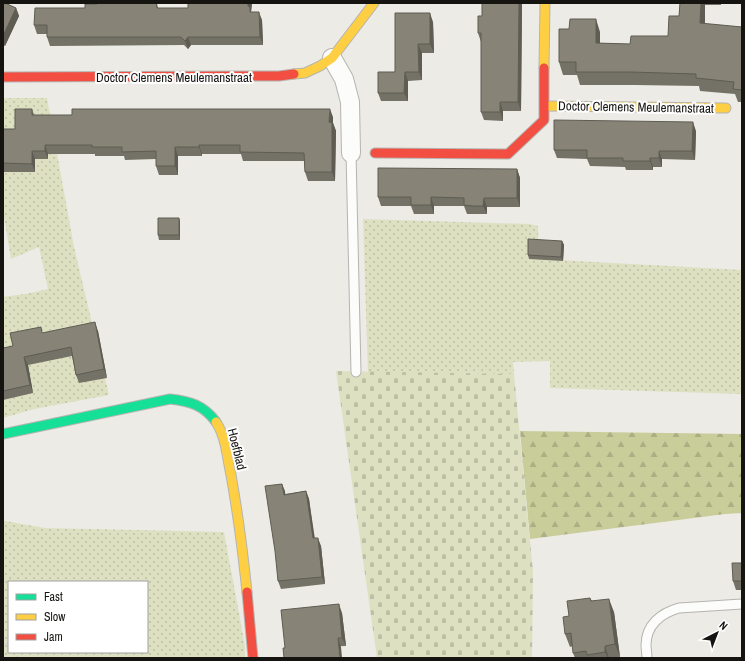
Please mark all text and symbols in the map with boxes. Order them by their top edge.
street label: Doctor Clemens Meulemanstraat [96,69,252,86]
street label: Doctor Clemens Meulemanstraat [558,97,714,117]
street label: Hoefblad [224,426,250,472]
legend [8,581,148,653]
text: Fast [44,589,63,605]
text: Slow [44,609,66,625]
north arrow [697,613,737,653]
text: N [717,618,731,633]
text: Jam [44,629,63,645]

